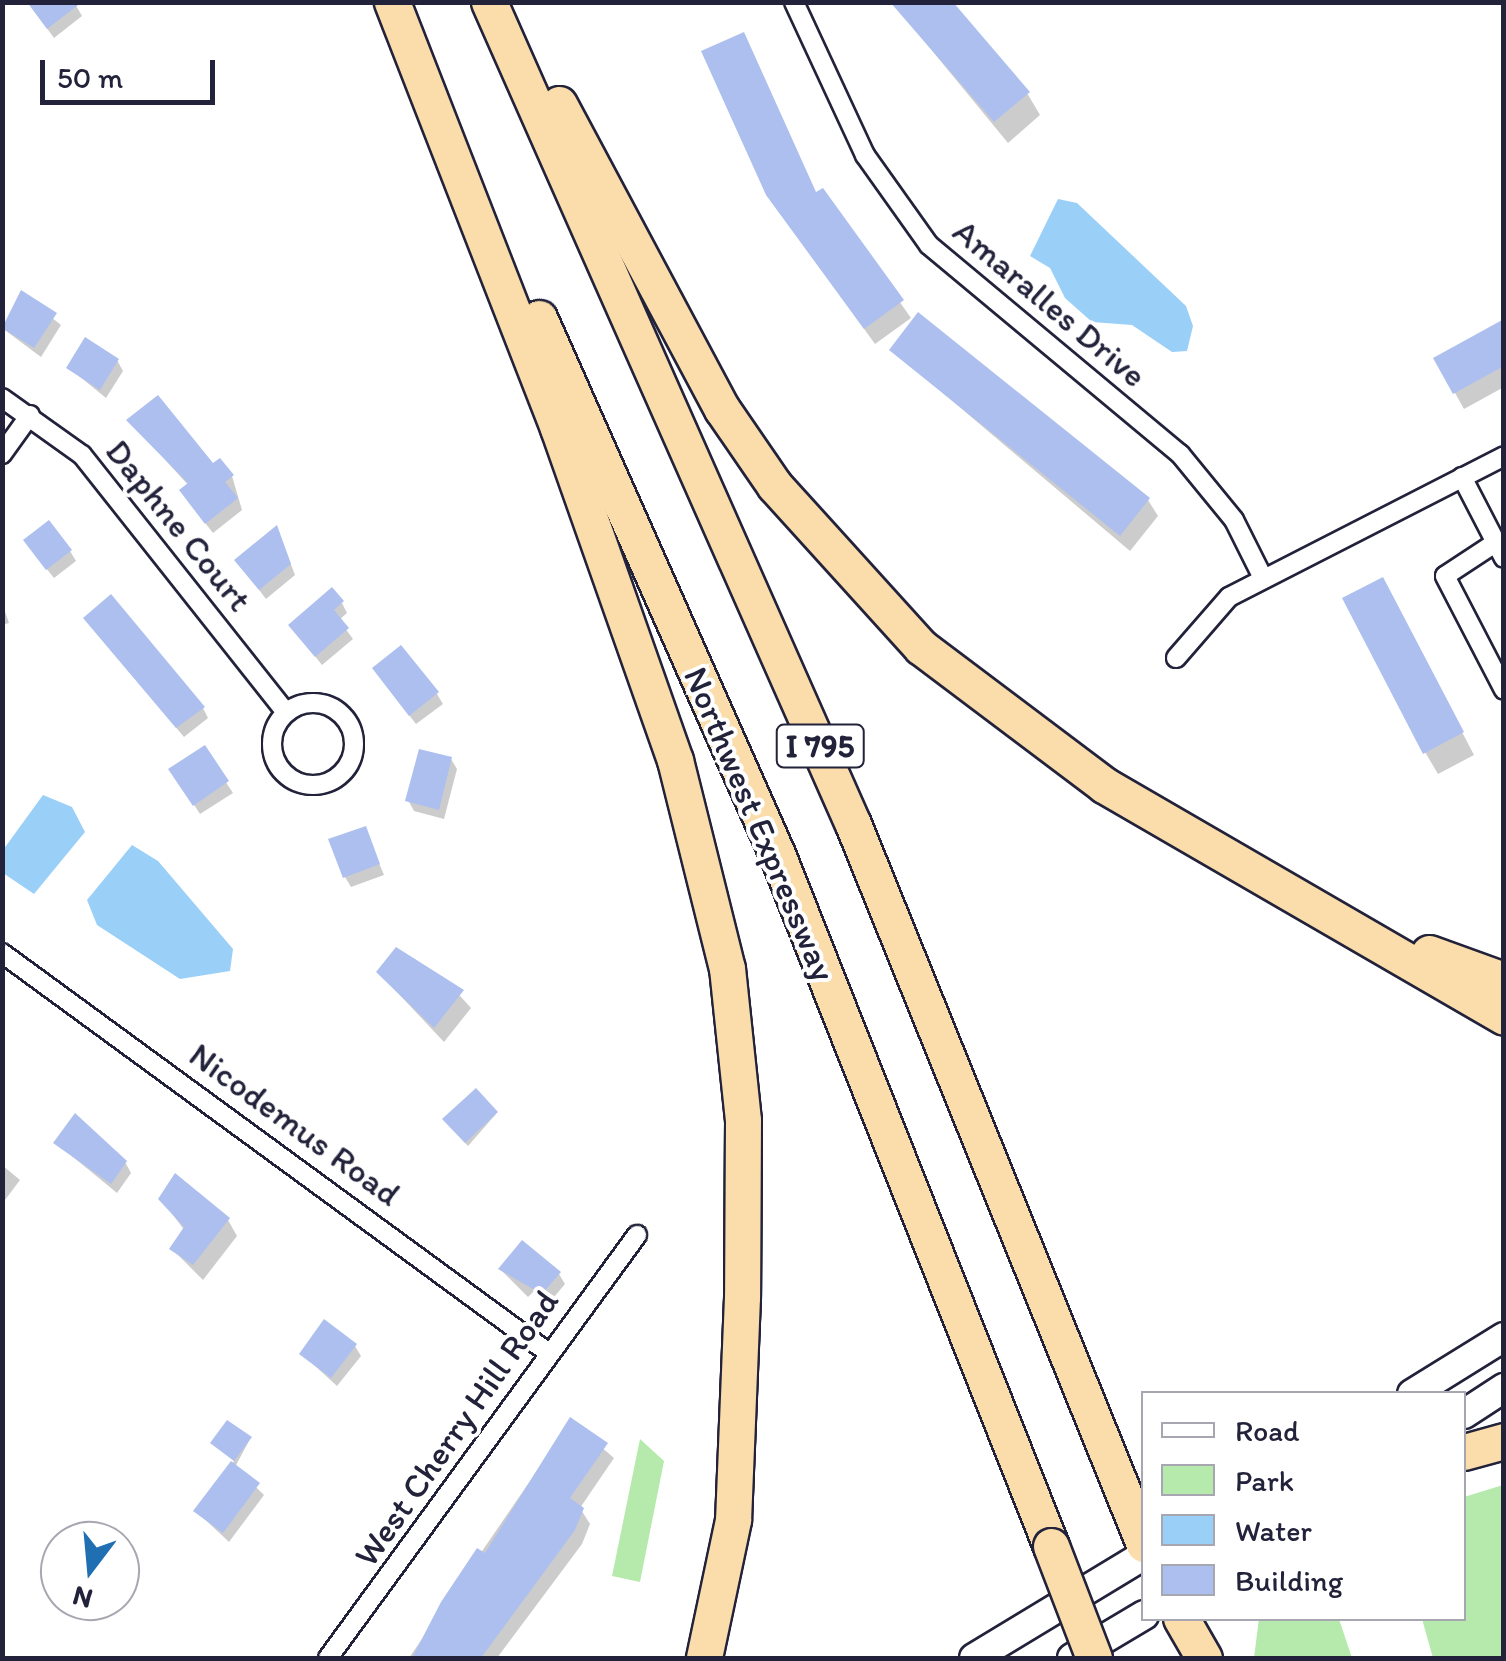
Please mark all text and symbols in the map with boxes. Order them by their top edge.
scale bar [45,40,220,102]
text: 50 m [57,59,123,96]
street label: Amaralles Drive [945,210,1155,396]
street label: Daphne Court [97,431,261,619]
street label: Northwest Expressway [675,661,845,987]
road number: I 795 [775,719,865,773]
street label: Nicodemus Road [182,1034,408,1214]
street label: West Cherry Hill Road [345,1282,567,1574]
legend [1141,1391,1466,1621]
text: Road [1235,1412,1300,1449]
text: Park [1235,1462,1294,1499]
text: Water [1235,1512,1312,1549]
north arrow [40,1521,140,1621]
text: Building [1235,1562,1343,1599]
text: N [69,1579,96,1617]

